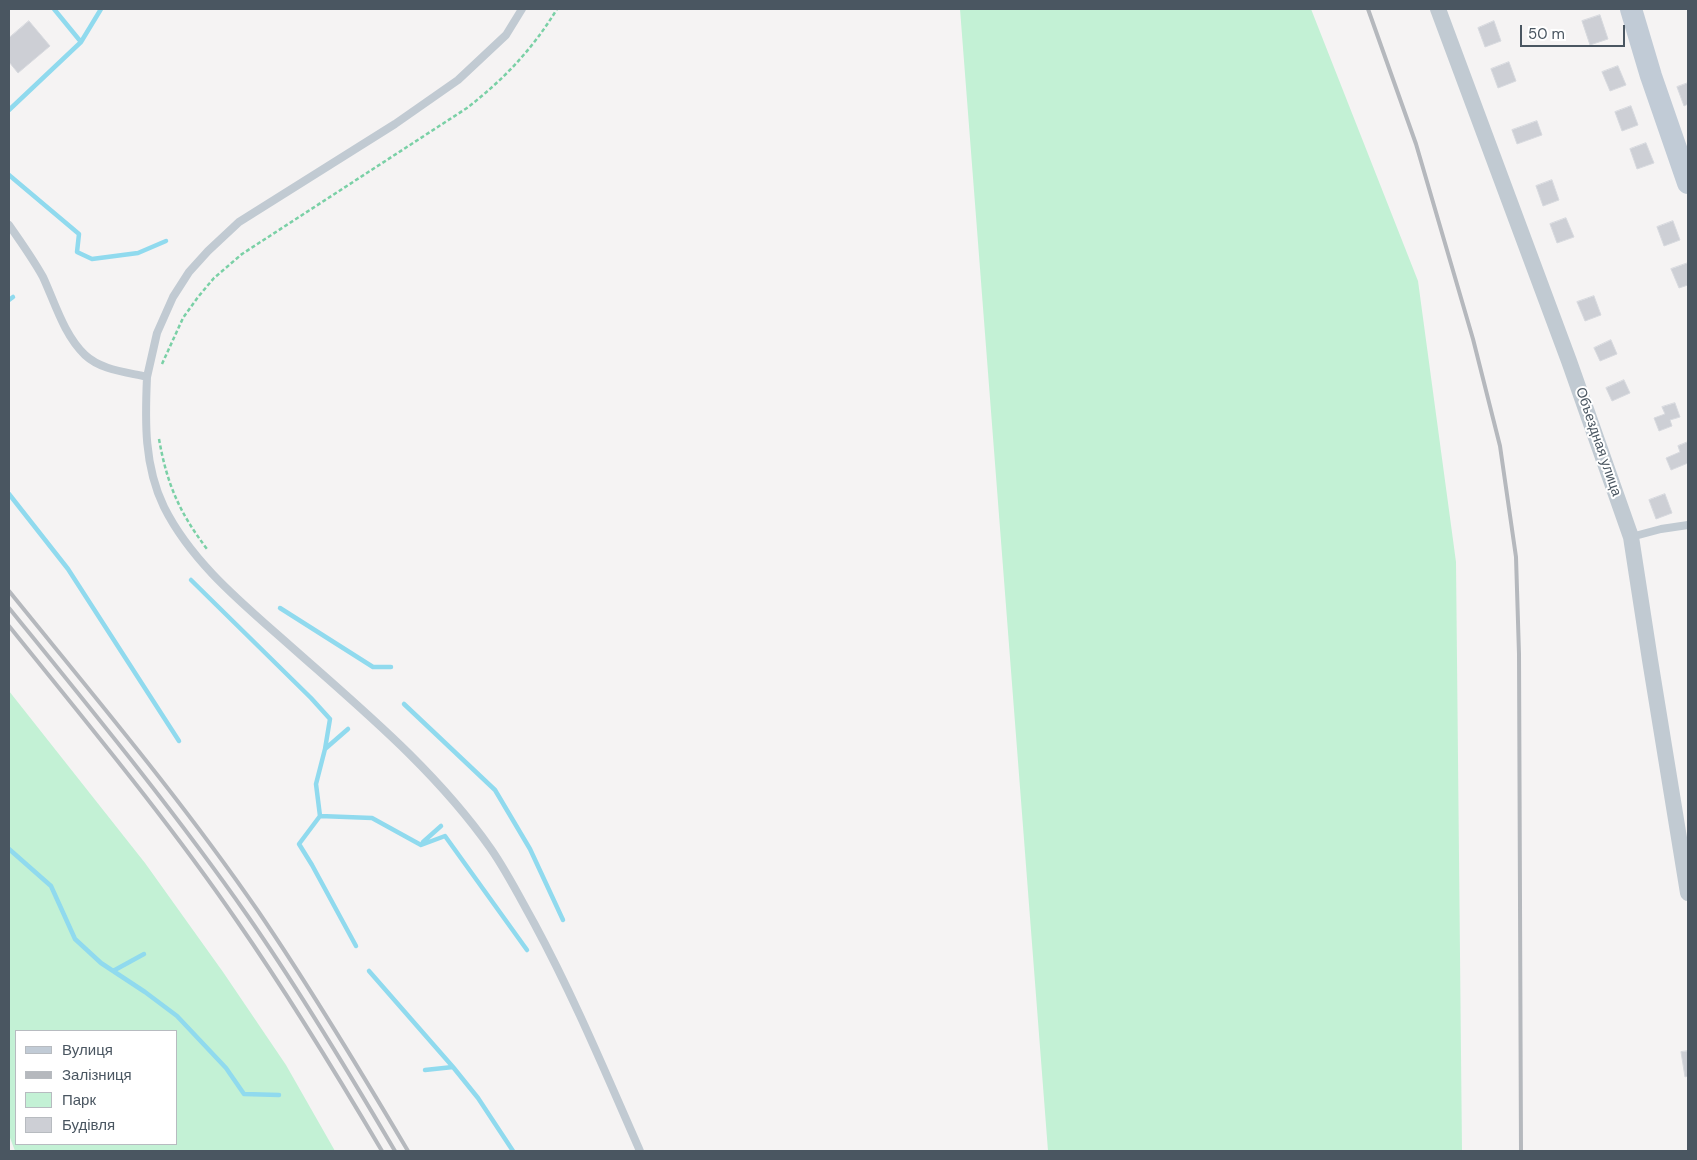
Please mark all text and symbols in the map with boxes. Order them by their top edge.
scale bar [1522,15,1627,47]
text: 50 m [1528,24,1565,44]
street label: Объездная улица [1571,385,1625,499]
legend [15,1030,178,1145]
text: Вулиця [62,1040,113,1060]
text: Залізниця [62,1065,132,1085]
text: Парк [62,1090,96,1110]
text: Будівля [62,1115,115,1135]

